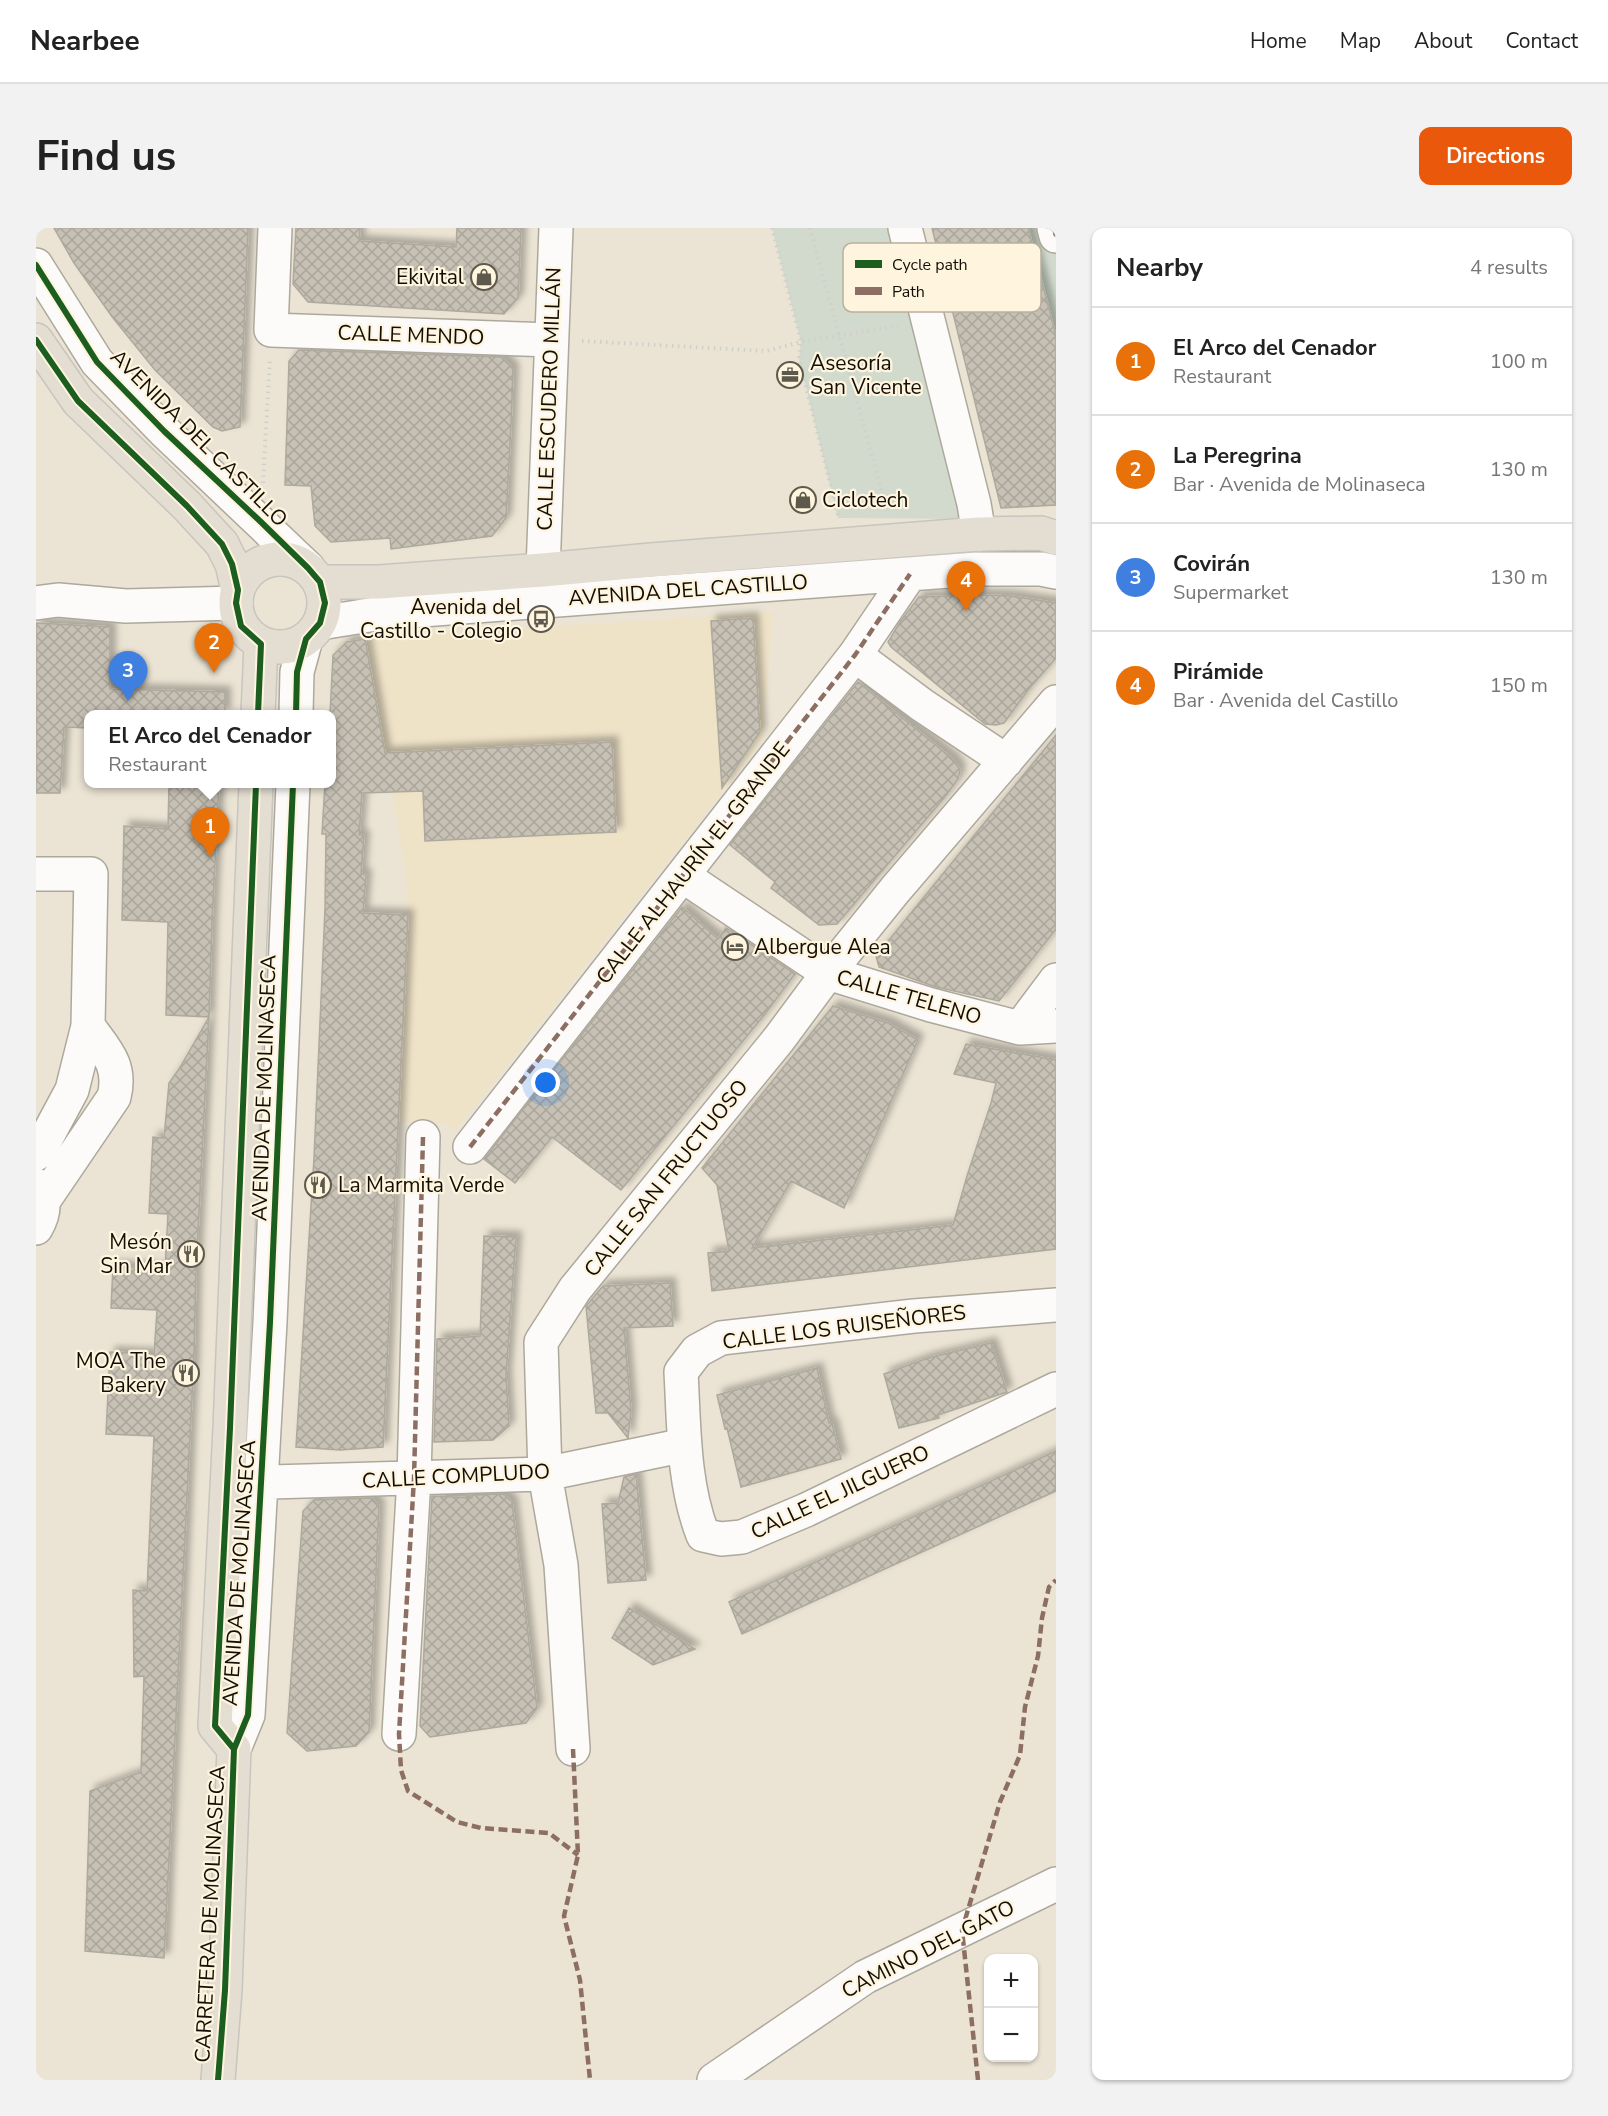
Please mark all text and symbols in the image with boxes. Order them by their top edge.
text: Nearbee [30,22,140,60]
text: Home [1250,27,1307,55]
text: Map [1340,27,1381,55]
text: About [1414,27,1472,55]
text: Contact [1505,27,1578,55]
button: Directions [1419,127,1572,185]
text: Find us [36,128,176,185]
legend [843,243,1041,312]
text: Nearby [1116,250,1203,285]
text: Cycle path [892,254,968,276]
text: 4 results [1470,254,1548,281]
shop icon: Ekivital [469,262,499,292]
place label: Ekivital [396,263,465,291]
street label: CALLE ESCUDERO MILLÁN [530,267,568,531]
text: Path [892,281,925,303]
street label: CALLE MENDO [337,318,485,352]
text: El Arco del Cenador [1173,333,1376,363]
street label: AVENIDA DEL CASTILLO [104,343,294,533]
text: 1 [1130,348,1142,375]
text: 100 m [1490,348,1548,375]
place label: Asesoría San Vicente [810,349,922,401]
office icon: Asesoría San Vicente [775,360,805,390]
text: Restaurant [1173,363,1271,390]
text: La Peregrina [1173,441,1302,471]
text: 2 [1130,456,1142,483]
text: 130 m [1490,456,1548,483]
text: Bar · Avenida de Molinaseca [1173,471,1426,498]
shop icon: Ciclotech [788,485,818,515]
place label: Ciclotech [822,486,908,514]
text: Covirán [1173,549,1250,579]
pin: 4 [946,562,986,611]
text: 3 [1130,564,1142,591]
text: 130 m [1490,564,1548,591]
street label: AVENIDA DEL CASTILLO [567,568,809,612]
text: Supermarket [1173,579,1288,606]
place label: Avenida del Castillo - Colegio [360,593,523,645]
bus stop icon: Avenida del Castillo - Colegio [526,604,556,634]
pin: 2 [194,624,234,673]
pin: 3 [108,652,148,701]
text: Pirámide [1173,657,1264,687]
text: 4 [1130,672,1142,699]
text: 150 m [1490,672,1548,699]
text: Bar · Avenida del Castillo [1173,687,1398,714]
popup [84,710,336,788]
text: El Arco del Cenador [108,721,312,751]
street label: CALLE ALHAURÍN EL GRANDE [590,736,796,990]
text: Restaurant [108,751,207,778]
pin: 1 [190,808,230,857]
hotel icon: Albergue Alea [720,932,750,962]
place label: Albergue Alea [754,933,891,961]
street label: AVENIDA DE MOLINASECA [245,954,283,1222]
street label: CALLE TELENO [833,963,985,1031]
your location [531,1068,560,1097]
street label: CALLE SAN FRUCTUOSO [578,1073,754,1283]
restaurant icon: La Marmita Verde [303,1170,333,1200]
place label: La Marmita Verde [338,1171,504,1199]
place label: Mesón Sin Mar [100,1228,172,1280]
restaurant icon: Mesón Sin Mar [176,1239,206,1269]
street label: CALLE LOS RUISEÑORES [721,1298,967,1356]
place label: MOA The Bakery [76,1347,166,1399]
restaurant icon: MOA The Bakery [171,1358,201,1388]
street label: CALLE EL JILGUERO [746,1438,934,1546]
street label: AVENIDA DE MOLINASECA [216,1439,262,1707]
street label: CALLE COMPLUDO [361,1457,551,1495]
street label: CARRETERA DE MOLINASECA [188,1765,232,2063]
street label: CAMINO DEL GATO [837,1893,1019,2005]
map controls [984,1954,1038,2062]
button: + [984,1954,1038,2008]
button: − [984,2008,1038,2062]

